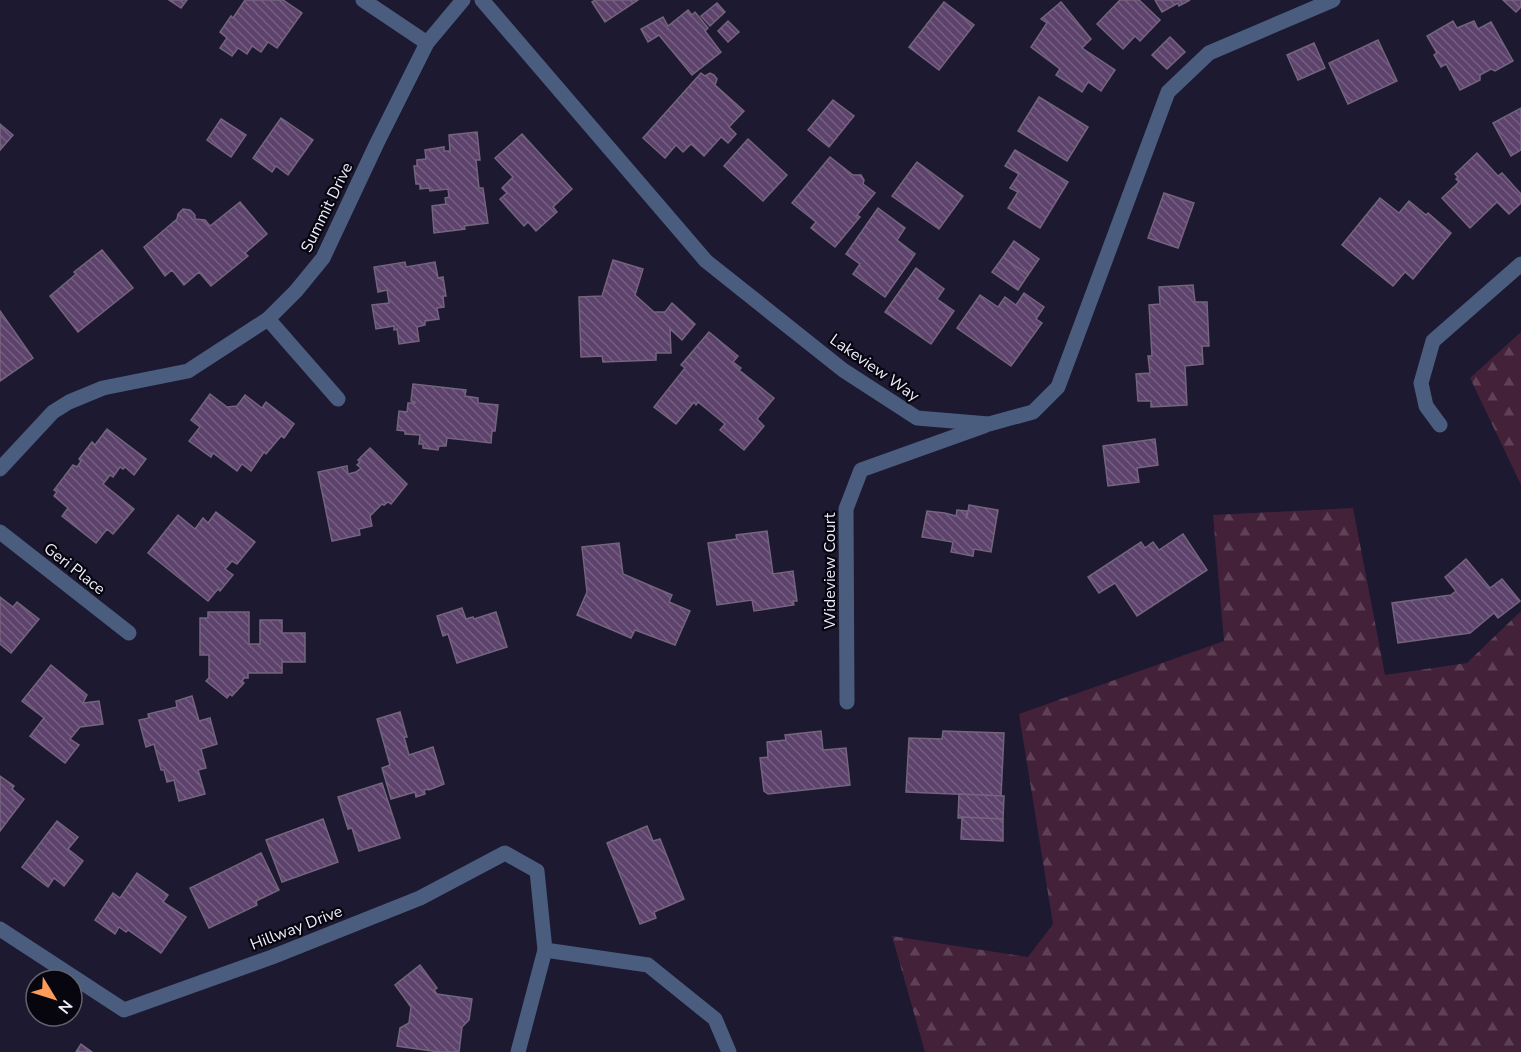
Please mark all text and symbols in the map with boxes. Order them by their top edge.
street label: Summit Drive [296,159,358,256]
street label: Lakeview Way [825,329,924,407]
street label: Wideview Court [819,512,841,629]
street label: Geri Place [39,538,110,600]
street label: Hillway Drive [247,900,346,956]
north arrow [24,968,84,1028]
text: N [53,995,77,1018]

